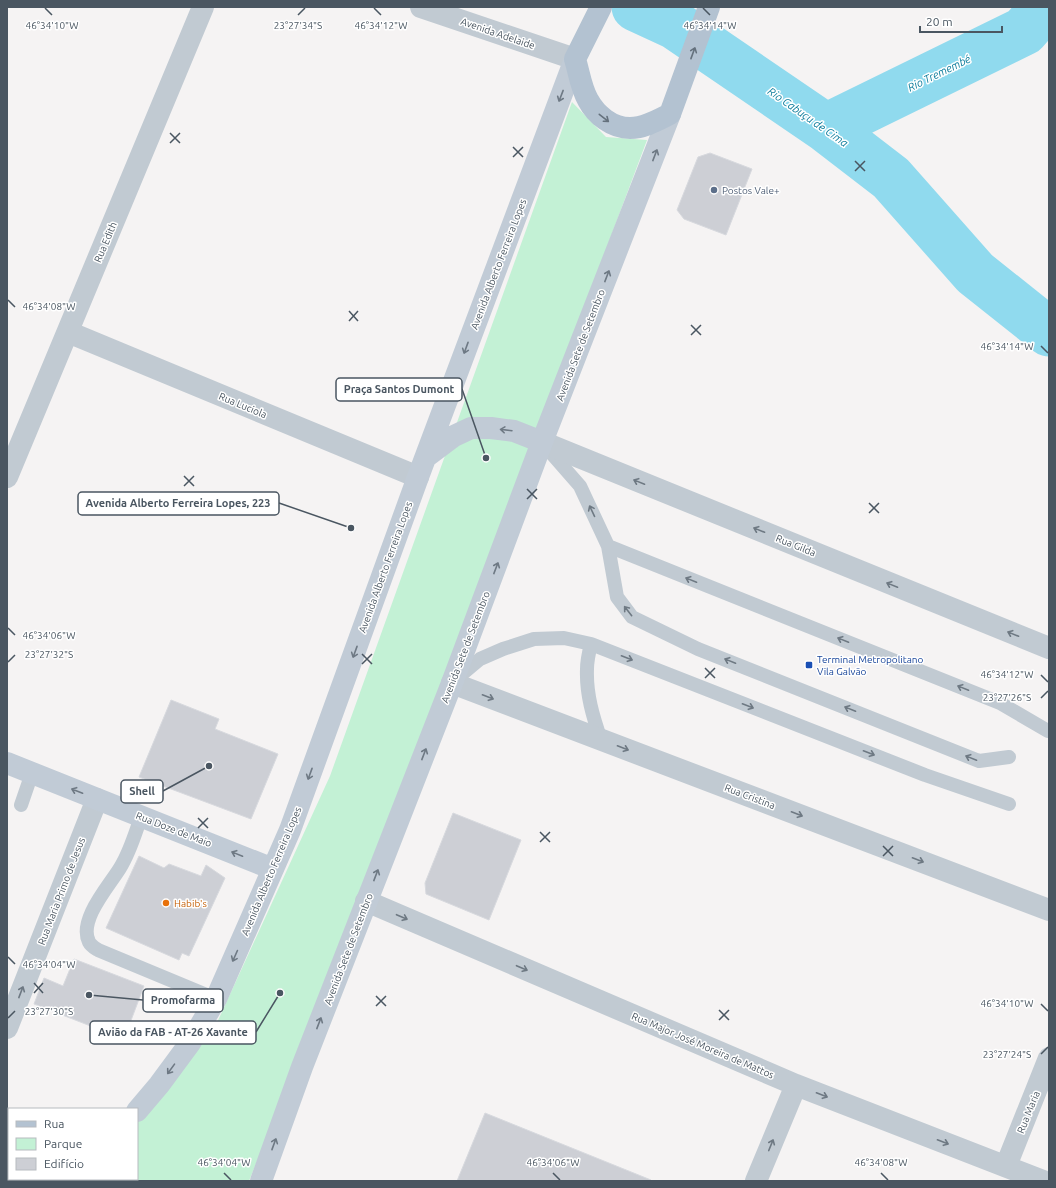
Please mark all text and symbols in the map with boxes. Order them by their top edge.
scale bar [920,8,1002,34]
text: 20 m [926,15,953,28]
street label: Avenida Adelaide [459,16,536,51]
text: 46°34'10"W [26,20,78,31]
text: 23°27'34"S [274,20,322,31]
text: 46°34'12"W [355,20,407,31]
text: 46°34'14"W [684,20,736,31]
one-way arrow [689,47,697,59]
water label: Rio Tremembé [906,52,973,93]
water label: Rio Cabuçu de Cima [766,85,850,149]
one-way arrow [557,89,564,102]
one-way arrow [598,113,609,122]
one-way arrow [651,149,659,161]
marker: Postos Vale+ [709,185,719,195]
place label: Postos Vale+ [722,185,780,196]
street label: Avenida Alberto Ferreira Lopes [468,197,528,331]
street label: Rua Edith [92,220,119,264]
one-way arrow [604,270,612,282]
street label: Avenida Sete de Setembro [554,288,607,403]
text: 46°34'08"W [23,301,75,312]
text: 46°34'14"W [981,341,1033,352]
one-way arrow [462,342,470,354]
callout: Praça Santos Dumont [336,378,462,401]
text: Praça Santos Dumont [344,383,455,395]
street label: Rua Luciola [217,390,268,420]
one-way arrow [500,426,513,433]
one-way arrow [633,477,645,485]
callout: Avenida Alberto Ferreira Lopes, 223 [78,492,279,515]
text: Avenida Alberto Ferreira Lopes, 223 [86,497,271,509]
street label: Avenida Alberto Ferreira Lopes [357,500,414,634]
one-way arrow [588,505,595,517]
one-way arrow [753,526,765,534]
street label: Rua Gilda [774,532,817,558]
one-way arrow [492,562,500,574]
one-way arrow [686,575,698,583]
one-way arrow [887,580,899,588]
street label: Avenida Sete de Setembro [439,590,492,705]
one-way arrow [623,605,632,616]
one-way arrow [1007,629,1019,637]
text: 46°34'06"W [23,630,75,641]
one-way arrow [837,635,849,643]
one-way arrow [350,645,358,657]
text: 23°27'32"S [25,649,73,660]
place label: Terminal Metropolitano Vila Galvão [817,654,923,677]
one-way arrow [621,655,633,663]
one-way arrow [724,657,736,664]
marker: Terminal Metropolitano Vila Galvão [804,660,814,670]
text: 46°34'12"W [981,669,1033,680]
one-way arrow [958,684,970,691]
text: 23°27'26"S [983,692,1031,703]
one-way arrow [482,693,494,701]
one-way arrow [742,702,754,710]
one-way arrow [845,705,857,713]
one-way arrow [616,745,628,753]
one-way arrow [420,749,428,761]
one-way arrow [863,750,875,758]
one-way arrow [965,754,977,761]
one-way arrow [306,767,313,780]
callout: Shell [121,780,163,803]
street label: Rua Cristina [723,782,777,811]
text: Shell [129,785,156,797]
one-way arrow [72,787,84,794]
street label: Avenida Alberto Ferreira Lopes [239,805,304,937]
street label: Rua Doze de Maio [134,810,213,849]
one-way arrow [790,811,803,818]
street label: Rua Maria Primo de Jesus [36,836,87,947]
one-way arrow [232,850,244,858]
one-way arrow [912,857,925,864]
one-way arrow [373,870,381,882]
street label: Avenida Sete de Setembro [322,892,375,1007]
marker: Habib's [161,898,171,908]
place label: Habib's [174,898,207,909]
one-way arrow [396,913,408,921]
one-way arrow [231,949,238,961]
text: 46°34'04"W [23,959,75,970]
one-way arrow [515,964,527,972]
one-way arrow [18,987,26,999]
callout: Promofarma [143,989,223,1012]
text: Promofarma [151,994,215,1006]
text: 46°34'10"W [981,998,1033,1009]
text: 23°27'30"S [25,1006,73,1017]
street label: Rua Major José Moreira de Mattos [630,1010,776,1081]
one-way arrow [316,1017,324,1029]
callout: Avião da FAB - AT-26 Xavante [90,1021,256,1044]
text: Avião da FAB - AT-26 Xavante [98,1026,248,1038]
text: 23°27'24"S [983,1049,1031,1060]
one-way arrow [167,1063,175,1074]
street label: Rua Maria [1015,1089,1042,1135]
one-way arrow [815,1091,827,1099]
legend [8,1108,138,1180]
text: Rua [44,1117,65,1130]
text: Parque [44,1137,82,1150]
one-way arrow [271,1138,278,1151]
one-way arrow [936,1138,948,1146]
one-way arrow [768,1139,776,1151]
text: Edifício [44,1157,84,1170]
text: 46°34'04"W [198,1157,250,1168]
text: 46°34'06"W [527,1157,579,1168]
text: 46°34'08"W [855,1157,907,1168]

